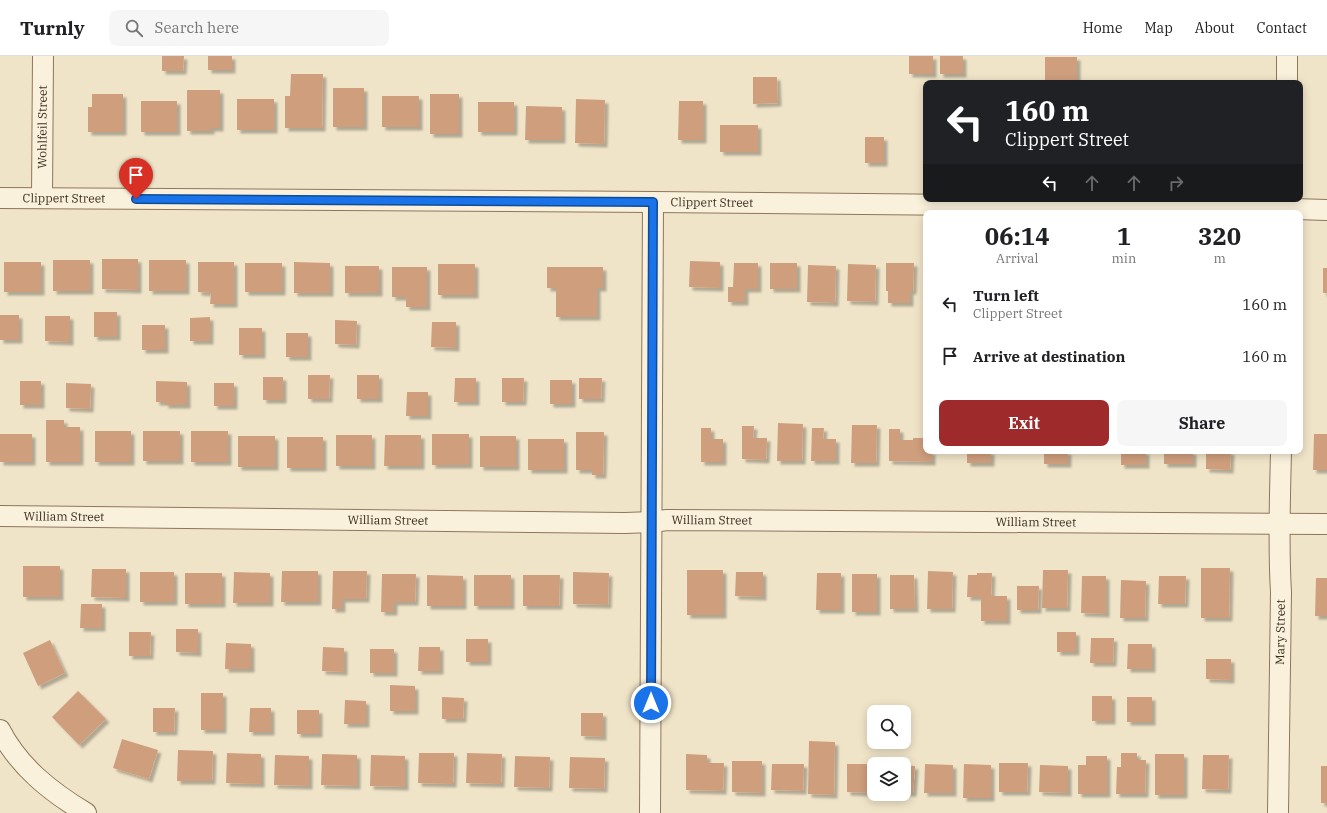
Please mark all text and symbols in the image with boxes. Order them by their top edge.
search box [109,10,389,46]
text: Turnly [20,16,85,40]
icon: search [123,17,145,39]
text: Search here [155,18,239,37]
text: Home [1083,19,1122,37]
text: Map [1144,19,1173,37]
text: About [1195,19,1234,37]
text: Contact [1256,19,1307,37]
street label: Wohlfeil Street [34,85,50,169]
text: 160 m [1005,92,1089,129]
icon: left [939,96,991,148]
text: Clippert Street [1005,128,1129,151]
pin [119,158,153,199]
icon: arrive [125,164,147,186]
icon: left [1039,172,1061,194]
icon: ahead [1081,172,1103,194]
icon: ahead [1123,172,1145,194]
icon: right [1165,172,1187,194]
street label: Clippert Street [23,190,105,206]
street label: Clippert Street [671,194,753,210]
text: 06:14 [985,220,1050,252]
text: 1 [1117,220,1131,252]
text: 320 [1198,220,1241,252]
text: Arrival [996,250,1038,267]
text: min [1111,250,1136,267]
text: m [1213,250,1226,267]
text: Turn left [973,286,1039,305]
icon: left [939,293,961,315]
text: 160 m [1242,295,1287,314]
text: Clippert Street [973,305,1062,322]
icon: arrive [939,345,961,367]
text: Arrive at destination [973,347,1125,366]
text: 160 m [1242,347,1287,366]
button: Exit [939,400,1109,446]
button: Share [1117,400,1287,446]
street label: William Street [24,508,104,524]
street label: William Street [348,512,428,528]
street label: William Street [671,512,752,528]
street label: William Street [995,514,1076,529]
street label: Mary Street [1272,599,1288,665]
position arrow [630,682,672,724]
map controls [867,705,911,801]
button: search [867,705,911,749]
button: layers [867,757,911,801]

